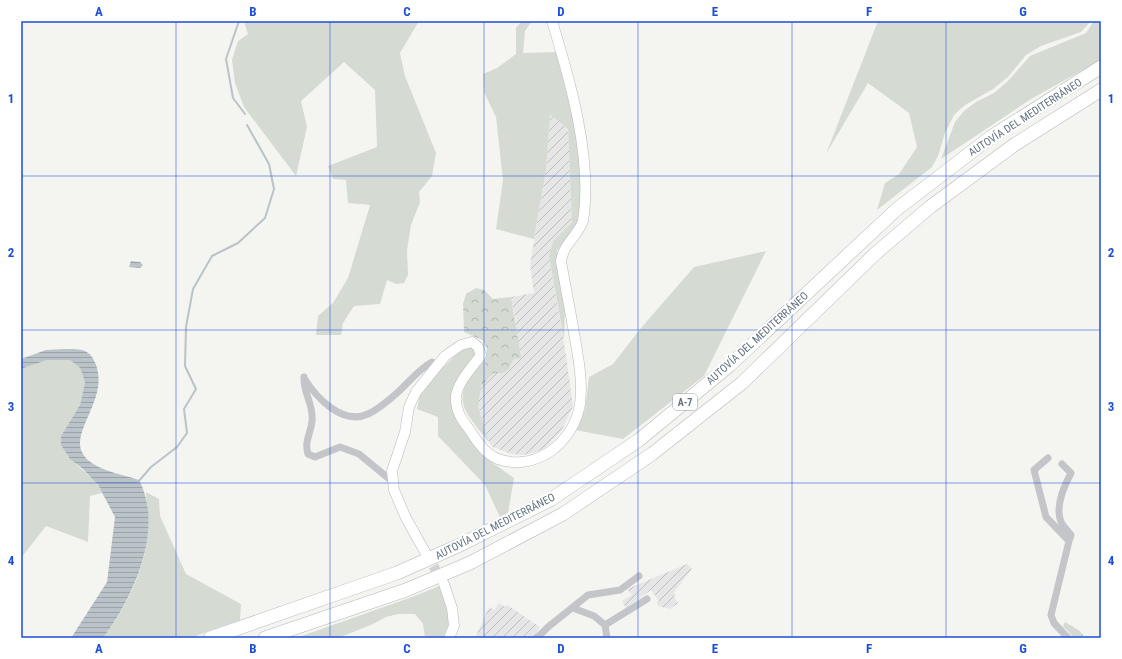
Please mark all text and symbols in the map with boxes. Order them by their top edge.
text: A [95,4,103,19]
text: B [249,4,257,19]
text: C [403,4,411,19]
text: D [557,4,565,19]
text: E [712,4,719,19]
text: F [866,4,872,19]
text: G [1019,4,1027,19]
street label: AUTOVÍA DEL MEDITERRÁNEO [966,76,1084,159]
text: 1 [8,91,14,106]
text: 1 [1108,91,1114,106]
text: 2 [8,245,15,260]
text: 2 [1108,245,1115,260]
street label: AUTOVÍA DEL MEDITERRÁNEO [704,289,811,388]
road number: A-7 [673,394,697,410]
text: 3 [8,399,14,414]
text: 3 [1108,399,1114,414]
street label: AUTOVÍA DEL MEDITERRÁNEO [433,491,557,562]
text: 4 [8,553,15,568]
text: 4 [1108,553,1115,568]
text: A [95,641,103,656]
text: B [249,641,257,656]
text: C [403,641,411,656]
text: D [557,641,565,656]
text: E [712,641,719,656]
text: F [866,641,872,656]
text: G [1019,641,1027,656]

